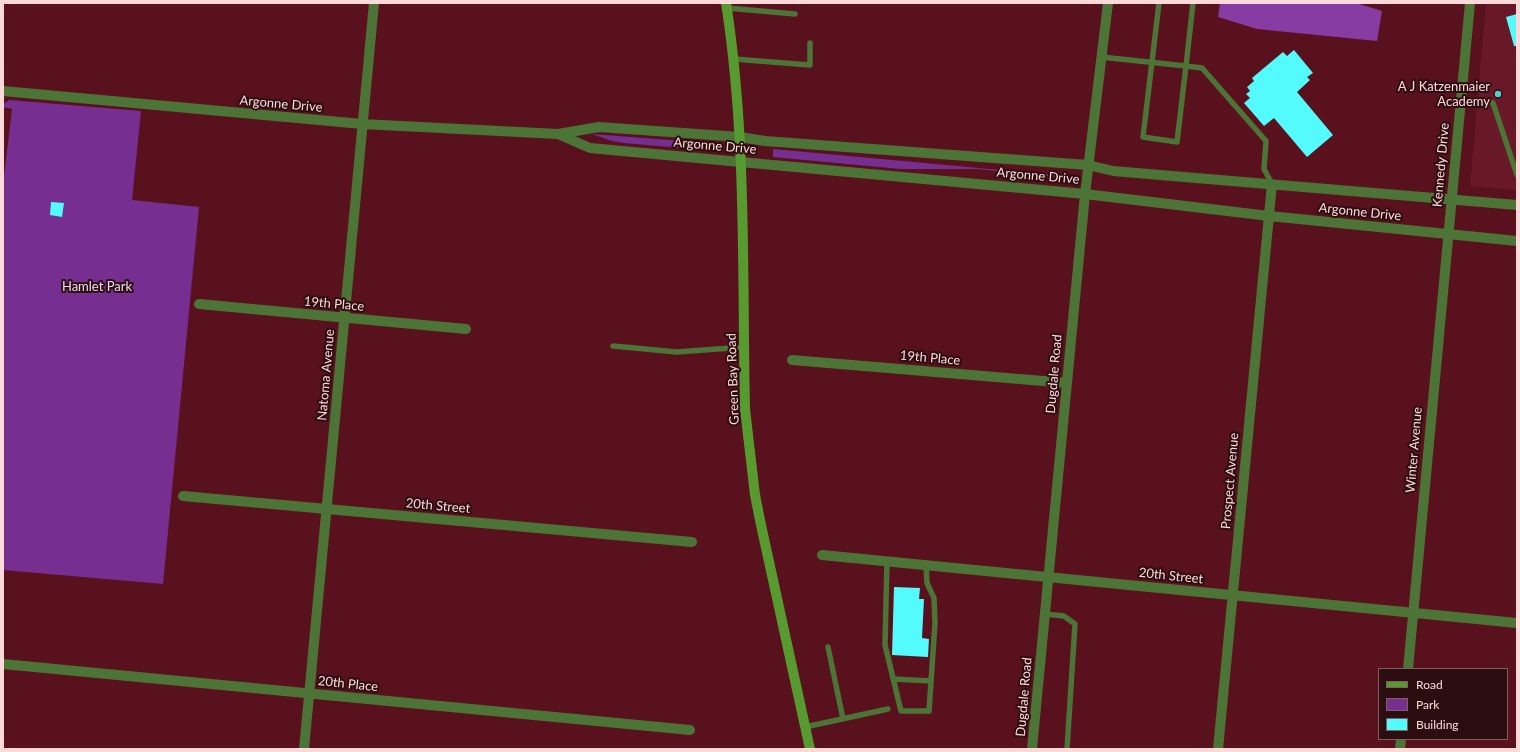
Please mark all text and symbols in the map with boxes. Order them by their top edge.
place label: A J Katzenmaier Academy [1398,79,1490,110]
marker: A J Katzenmaier Academy [1493,89,1503,99]
street label: Argonne Drive [239,93,323,115]
street label: Kennedy Drive [1430,122,1452,208]
street label: Argonne Drive [673,135,757,157]
street label: Argonne Drive [996,165,1080,187]
street label: Argonne Drive [1318,200,1402,224]
park label: Hamlet Park [62,279,132,295]
street label: 19th Place [303,294,365,314]
street label: Natoma Avenue [314,329,338,421]
street label: Green Bay Road [724,333,742,425]
street label: Dugdale Road [1043,334,1065,414]
street label: 19th Place [899,348,961,368]
street label: Winter Avenue [1402,406,1426,494]
street label: Prospect Avenue [1218,432,1242,530]
street label: 20th Street [405,495,471,517]
street label: 20th Street [1138,565,1204,587]
street label: Dugdale Road [1013,657,1035,737]
legend [1378,668,1508,740]
street label: 20th Place [317,673,379,695]
text: Road [1416,677,1443,692]
text: Park [1416,697,1439,712]
text: Building [1416,717,1459,732]

